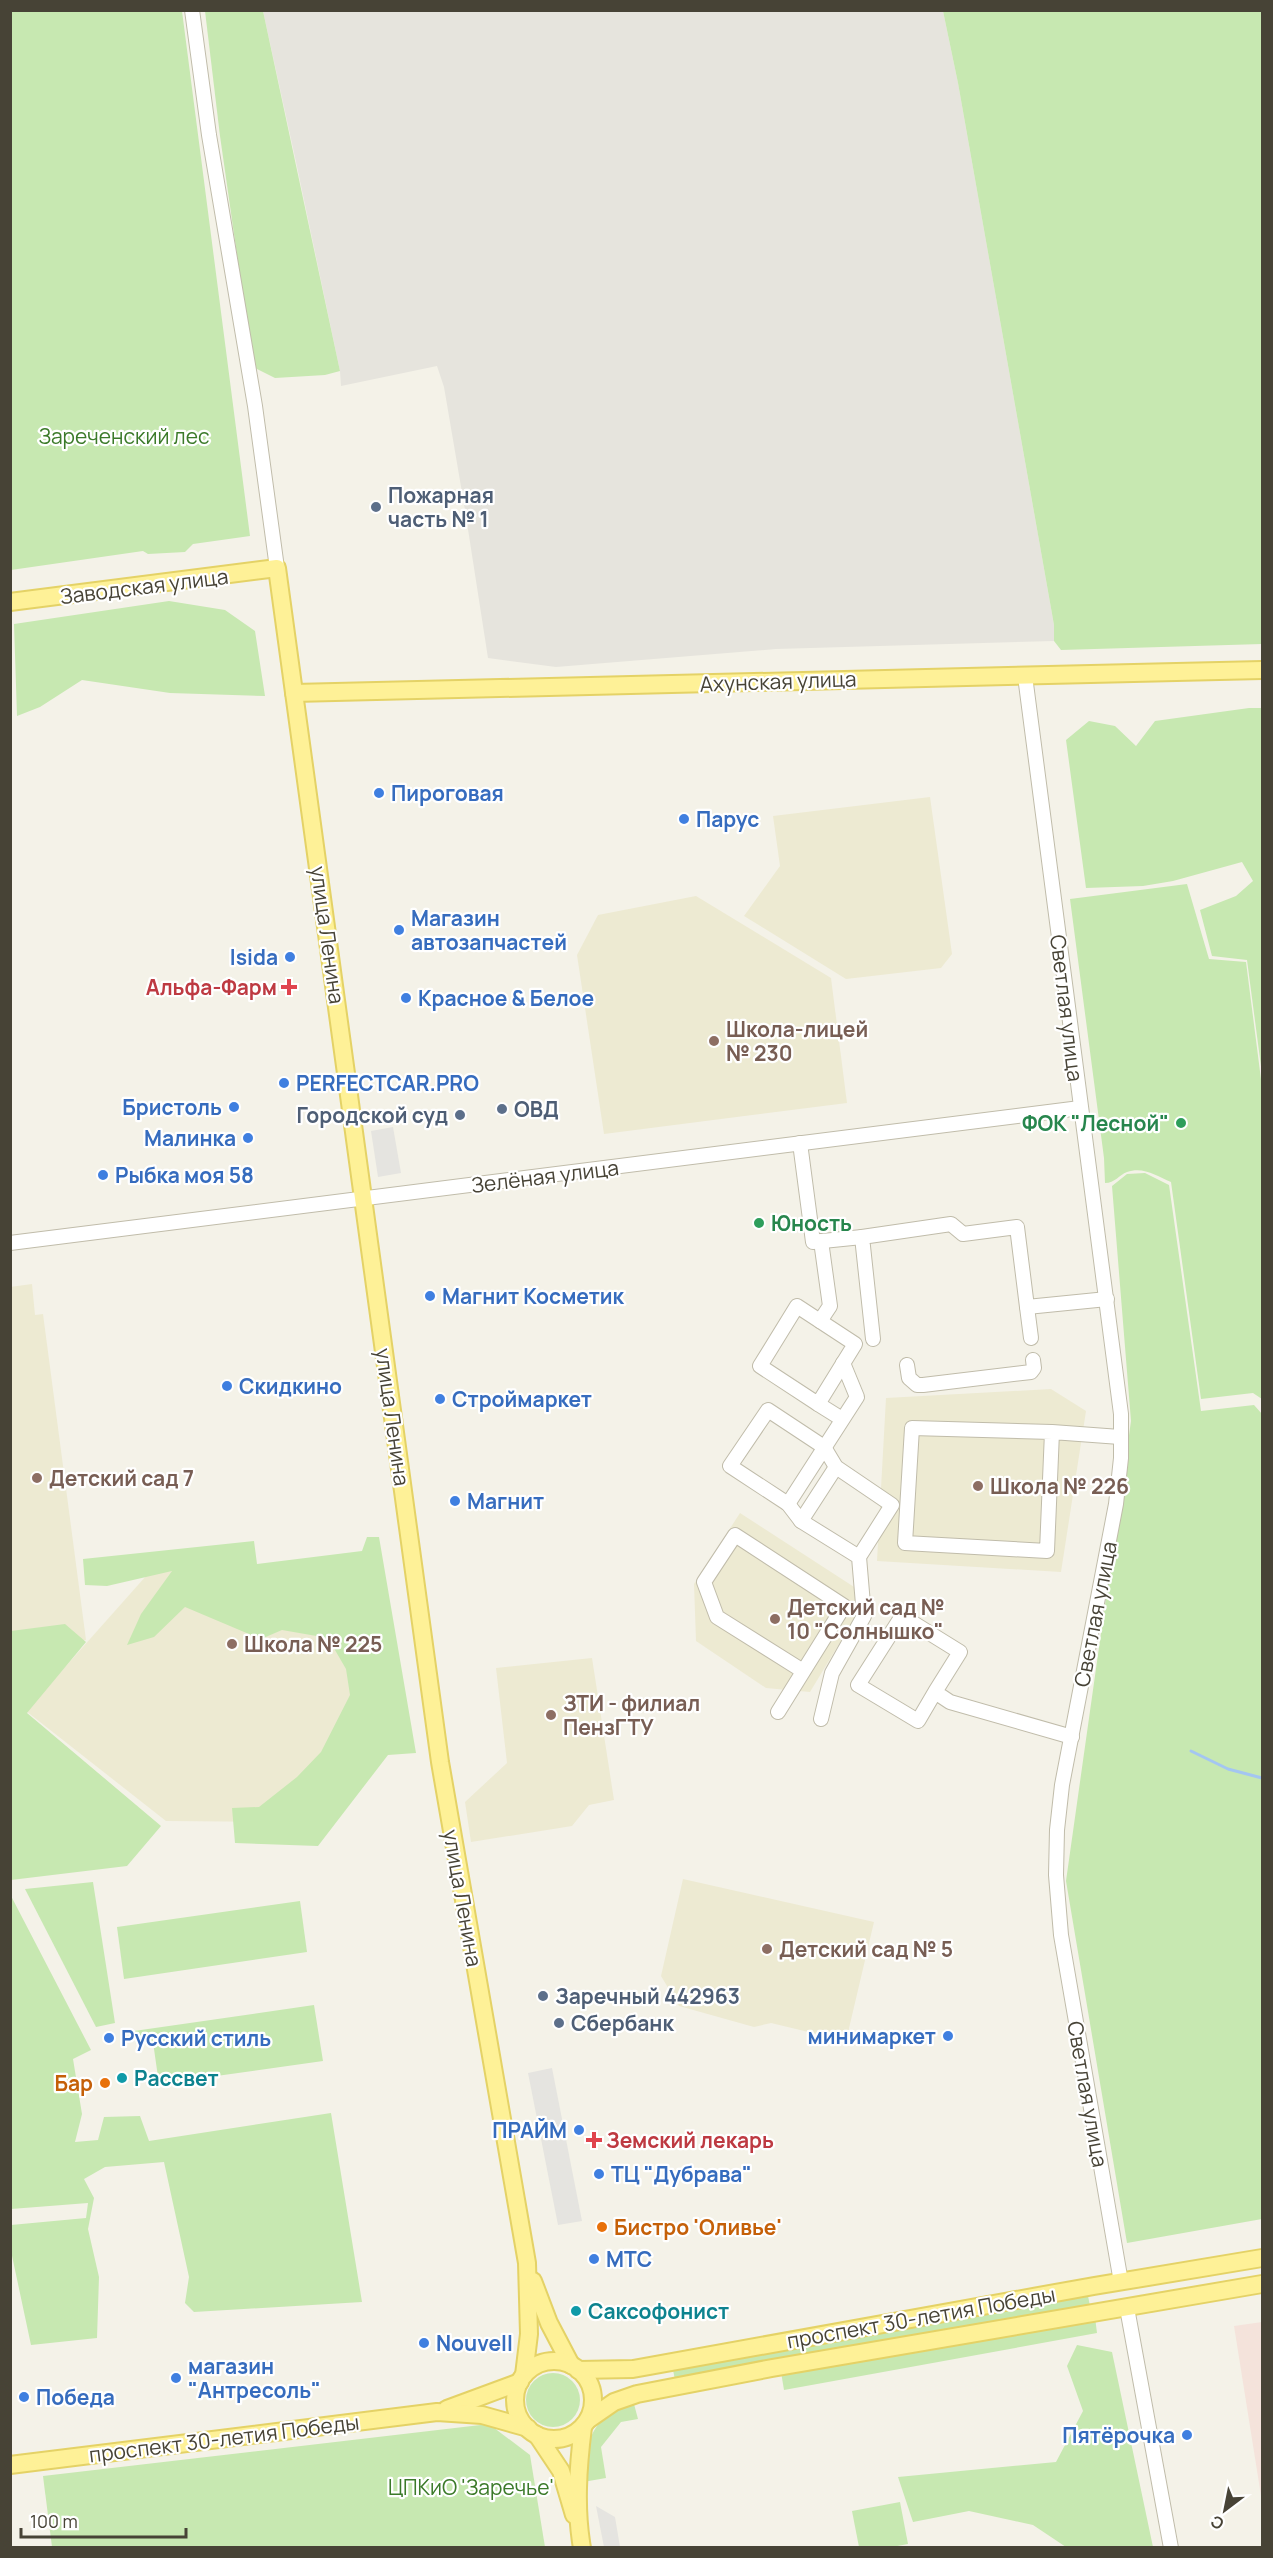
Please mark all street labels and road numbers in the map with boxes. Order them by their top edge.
street label: Заводская улица [58,562,230,610]
street label: Ахунская улица [699,664,857,698]
street label: улица Ленина [304,864,352,1006]
street label: Светлая улица [1044,933,1090,1083]
street label: Зелёная улица [470,1153,620,1199]
street label: улица Ленина [369,1346,417,1488]
street label: Светлая улица [1067,1539,1123,1689]
street label: улица Ленина [437,1827,489,1969]
street label: Светлая улица [1061,2019,1115,2169]
street label: проспект 30-летия Победы [785,2280,1057,2354]
street label: проспект 30-летия Победы [87,2408,361,2468]

